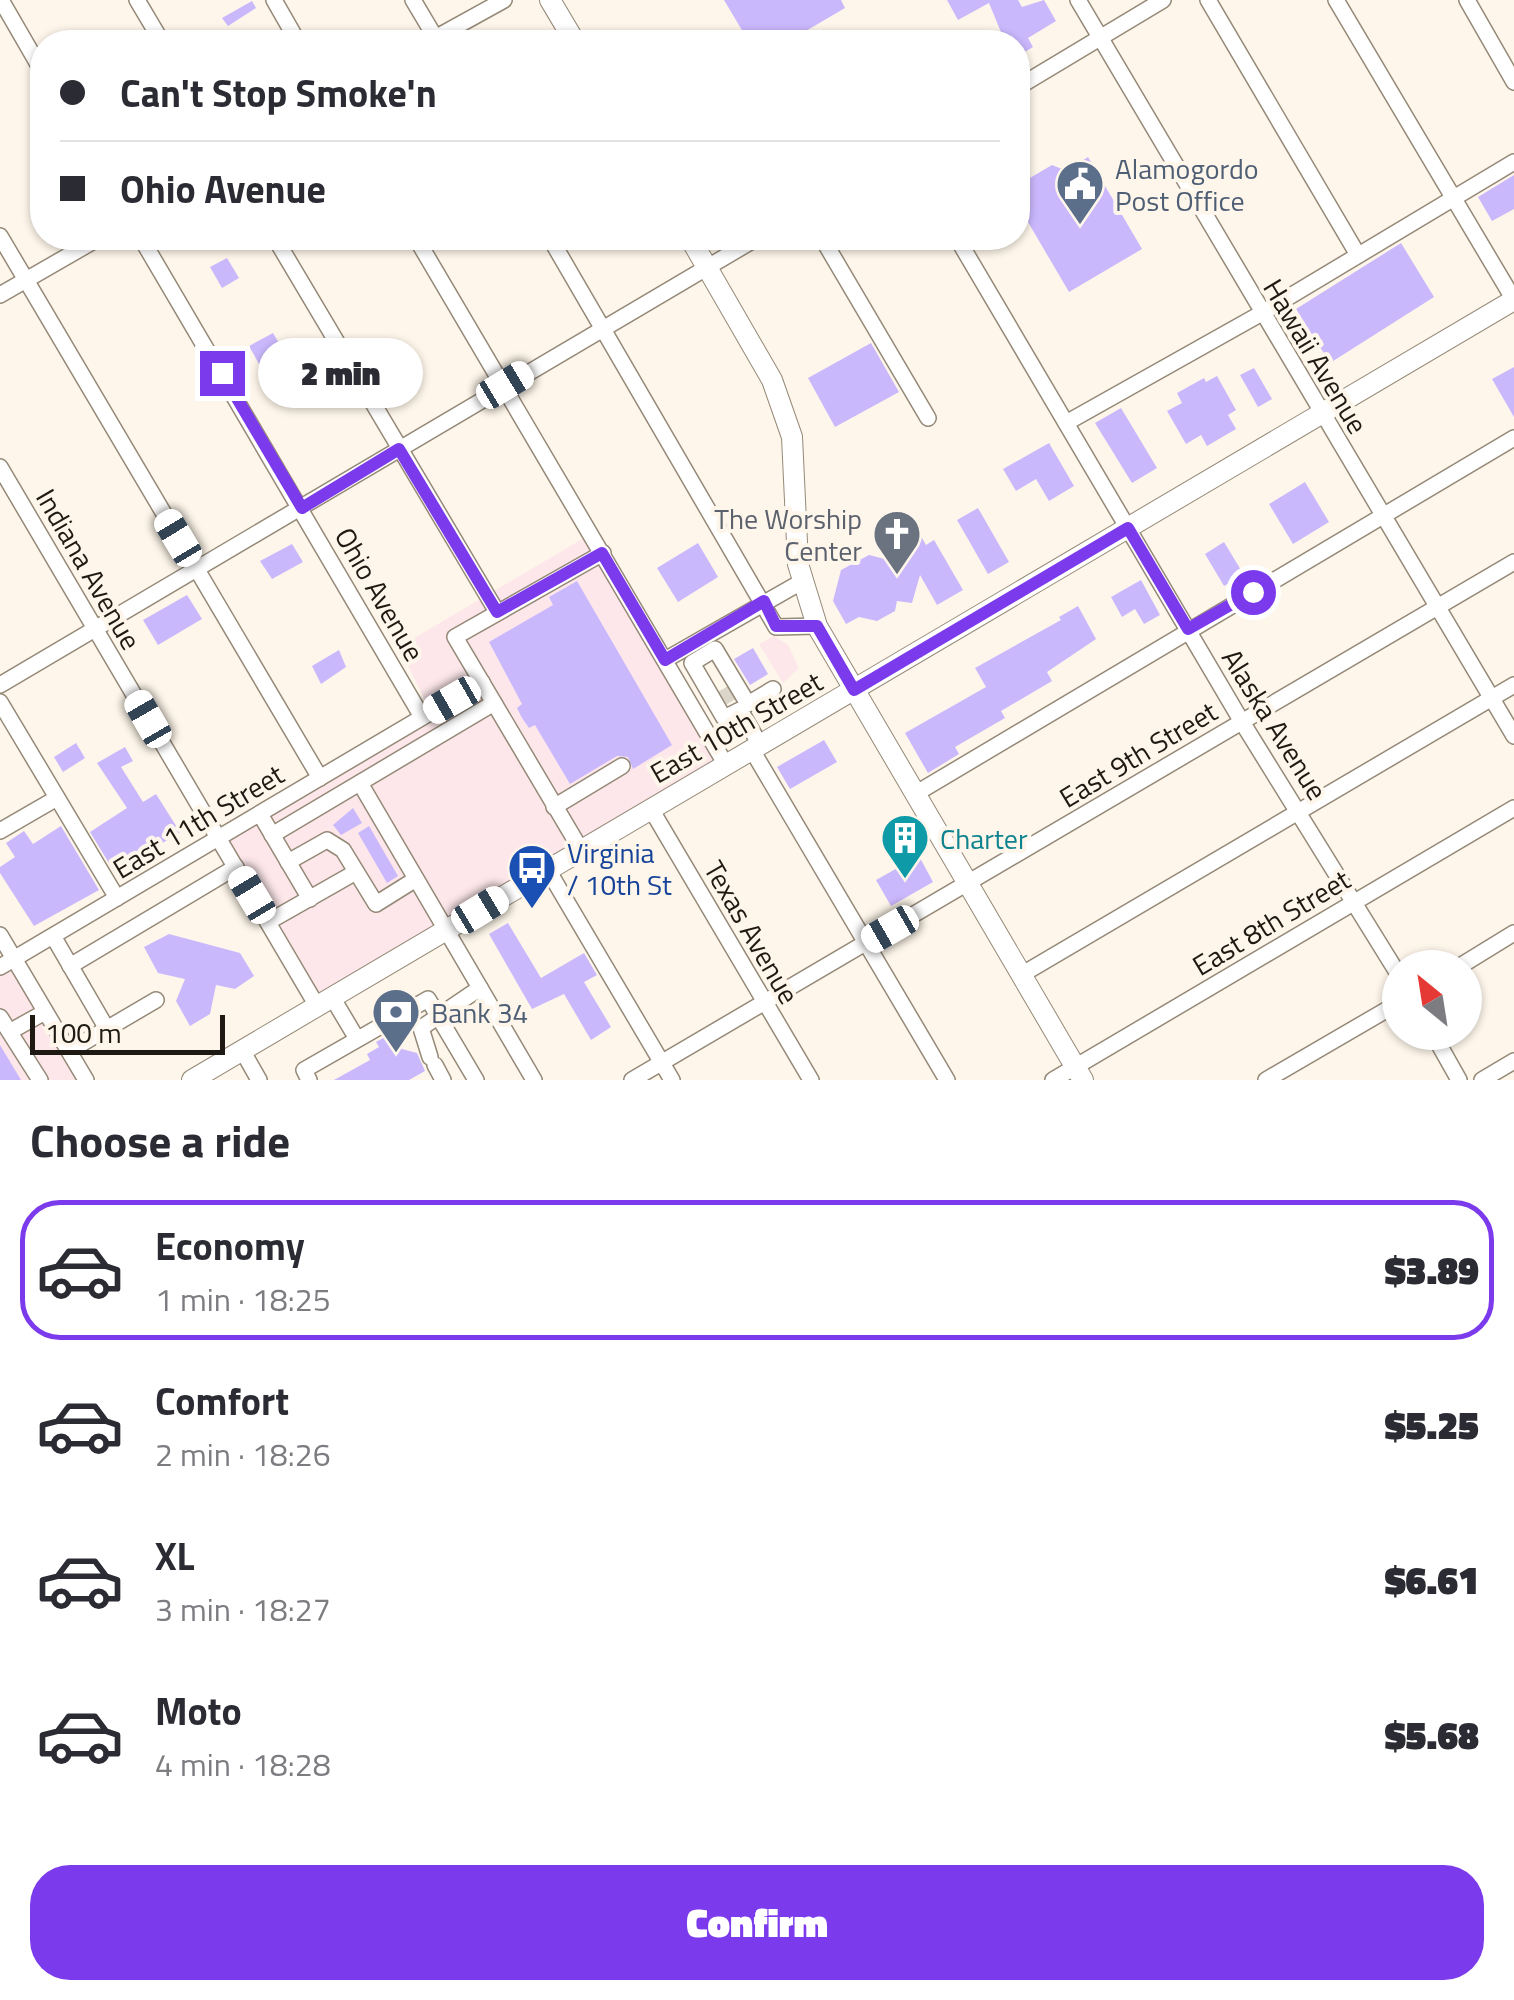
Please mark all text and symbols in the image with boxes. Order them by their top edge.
text: Can't Stop Smoke'n [120,64,437,122]
place label: Alamogordo Post Office [1115,147,1258,222]
public building icon: Alamogordo Post Office [1054,158,1106,226]
text: Ohio Avenue [120,160,326,218]
street label: Hawaii Avenue [1253,270,1379,442]
callout: 2 min [257,338,422,408]
text: 2 min [301,349,380,397]
route end [200,351,245,396]
car [472,357,538,413]
street label: Indiana Avenue [25,480,153,658]
place label: The Worship Center [714,497,862,572]
car [150,505,206,571]
church icon: The Worship Center [871,508,923,576]
street label: Ohio Avenue [324,519,436,669]
route start [1231,570,1276,615]
street label: Alaska Avenue [1211,640,1339,808]
street label: East 10th Street [642,660,831,794]
car [419,672,485,728]
car [120,686,176,752]
street label: East 9th Street [1051,690,1225,818]
street label: East 11th Street [104,753,292,889]
building icon: Charter [879,812,931,880]
place label: Charter [940,817,1028,860]
place label: Virginia / 10th St [567,831,672,906]
bus stop icon: Virginia / 10th St [506,842,558,910]
street label: Texas Avenue [693,852,811,1012]
street label: East 8th Street [1184,858,1358,986]
car [224,862,280,928]
car [447,882,513,938]
car [857,901,923,957]
north arrow [1382,950,1482,1050]
map controls [1382,950,1482,1050]
bank icon: Bank 34 [370,986,422,1054]
place label: Bank 34 [431,991,528,1034]
scale bar [30,1010,225,1054]
text: 100 m [45,1011,122,1054]
text: Choose a ride [30,1106,290,1174]
text: Economy [155,1217,305,1275]
icon: car [35,1225,125,1315]
text: $3.89 [1385,1241,1479,1299]
text: 1 min · 18:25 [155,1275,331,1323]
text: Comfort [155,1372,289,1430]
icon: car [35,1380,125,1470]
text: $5.25 [1385,1396,1479,1454]
text: 2 min · 18:26 [155,1430,331,1478]
text: XL [155,1527,195,1585]
icon: car [35,1535,125,1625]
text: $6.61 [1385,1551,1479,1609]
text: 3 min · 18:27 [155,1585,331,1633]
text: Moto [155,1682,242,1740]
icon: car [35,1690,125,1780]
text: $5.68 [1385,1706,1479,1764]
text: 4 min · 18:28 [155,1740,331,1788]
button: Confirm [30,1865,1484,1980]

